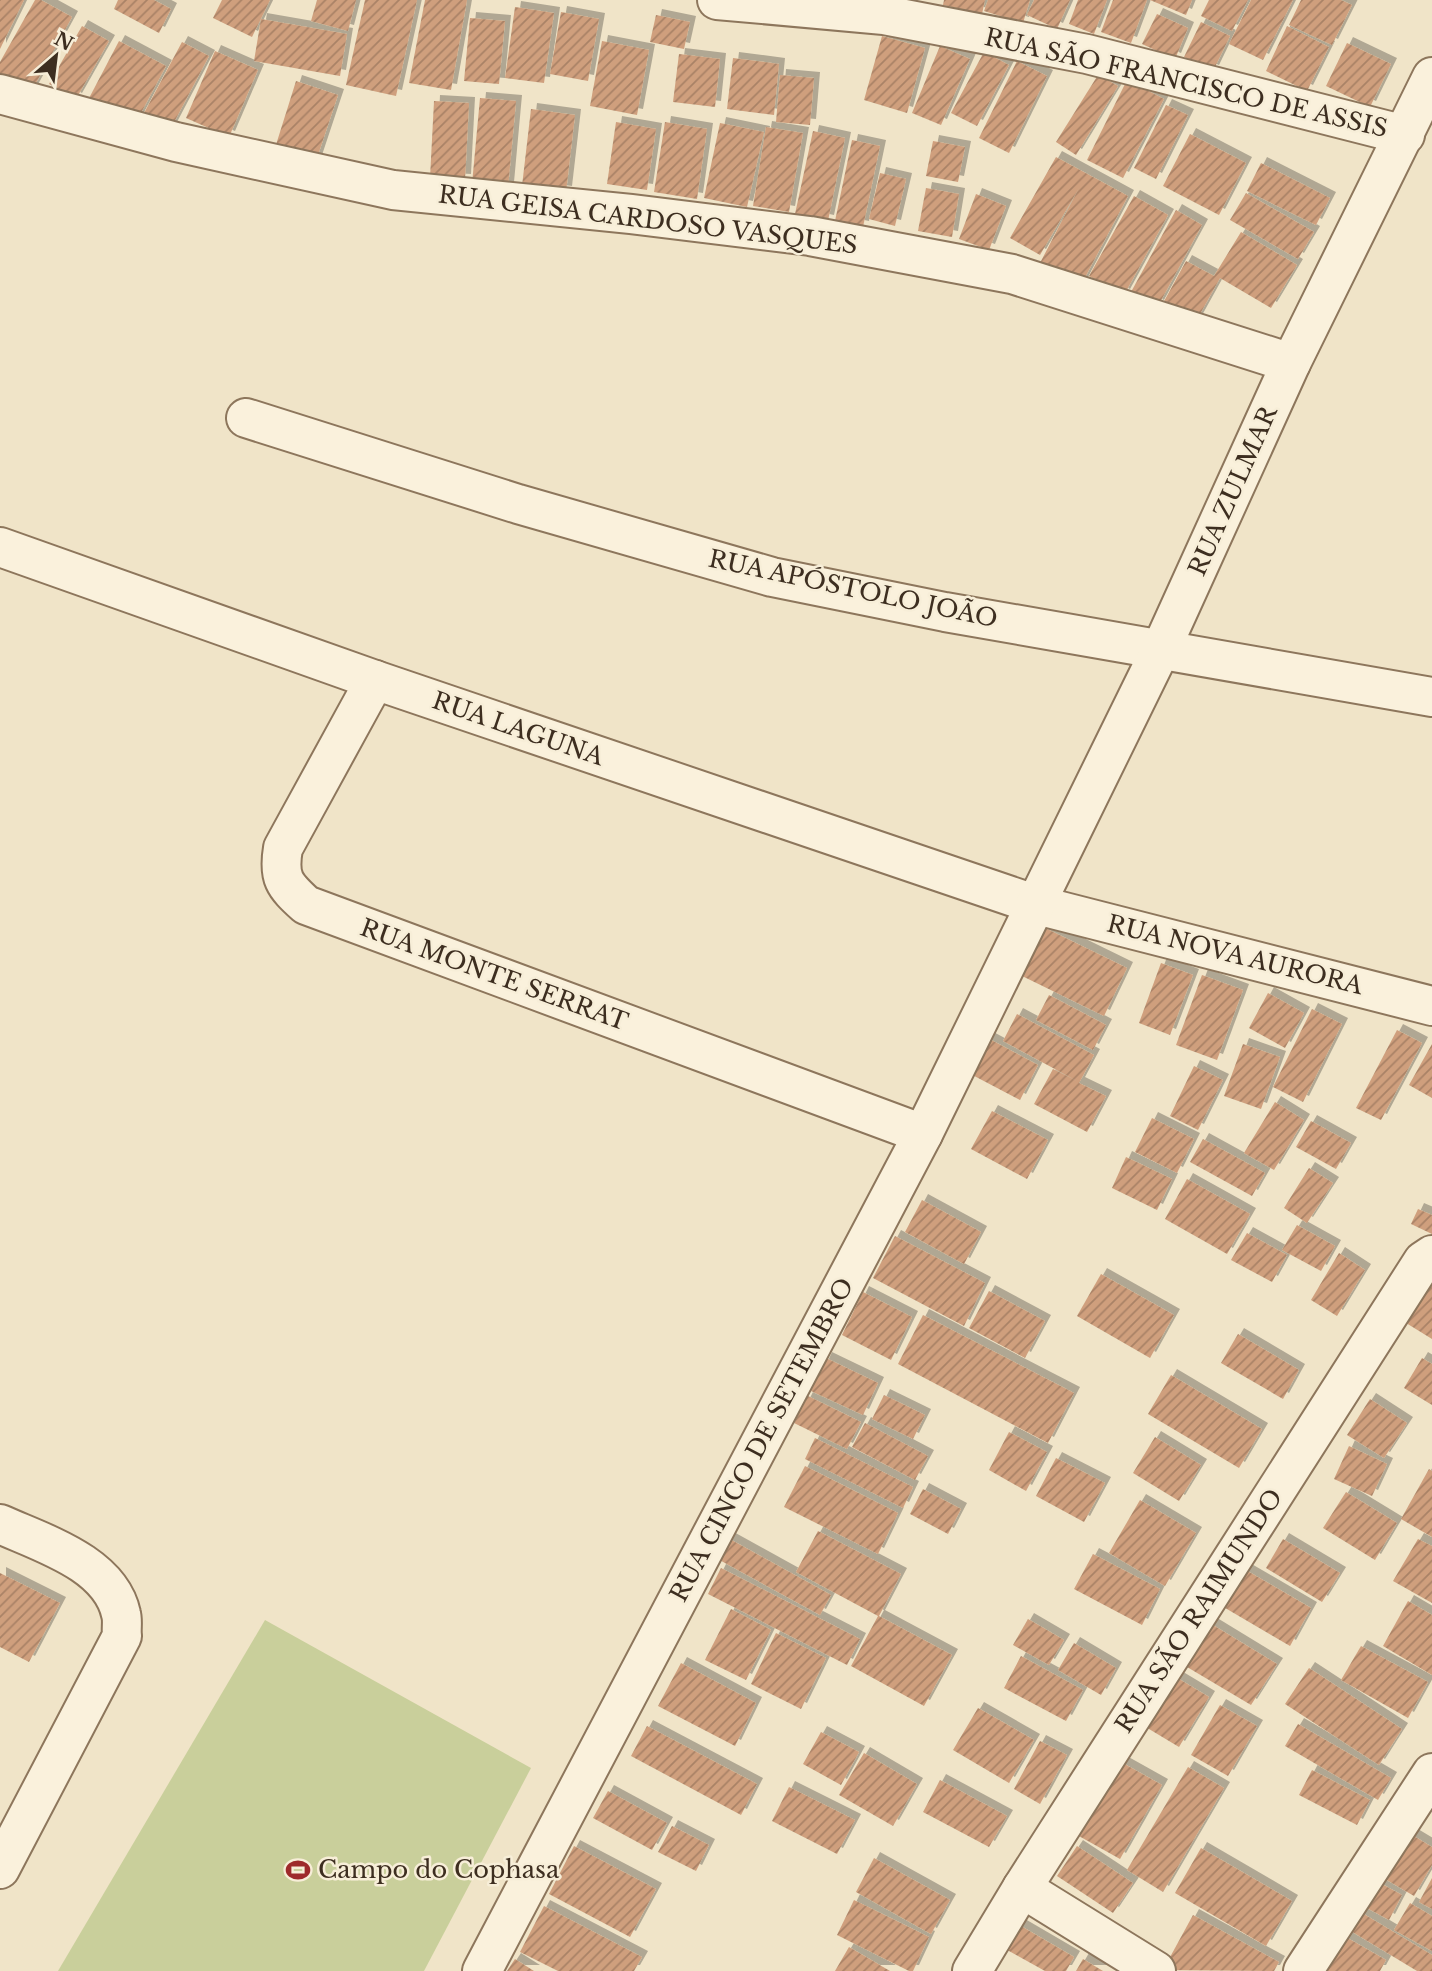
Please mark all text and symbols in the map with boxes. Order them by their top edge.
north arrow [21,21,91,91]
street label: RUA SÃO FRANCISCO DE ASSIS [982,22,1390,143]
text: N [50,27,77,56]
street label: RUA GEISA CARDOSO VASQUES [437,179,859,260]
street label: RUA ZULMAR [1182,400,1283,580]
street label: RUA APÓSTOLO JOÃO [706,544,1000,633]
street label: RUA LAGUNA [429,686,608,772]
street label: RUA NOVA AURORA [1104,909,1367,1000]
street label: RUA MONTE SERRAT [356,913,632,1037]
street label: RUA CINCO DE SETEMBRO [664,1273,859,1607]
street label: RUA SÃO RAIMUNDO [1109,1483,1288,1738]
place label: Campo do Cophasa [318,1855,560,1884]
sports icon: Campo do Cophasa [284,1856,312,1884]

